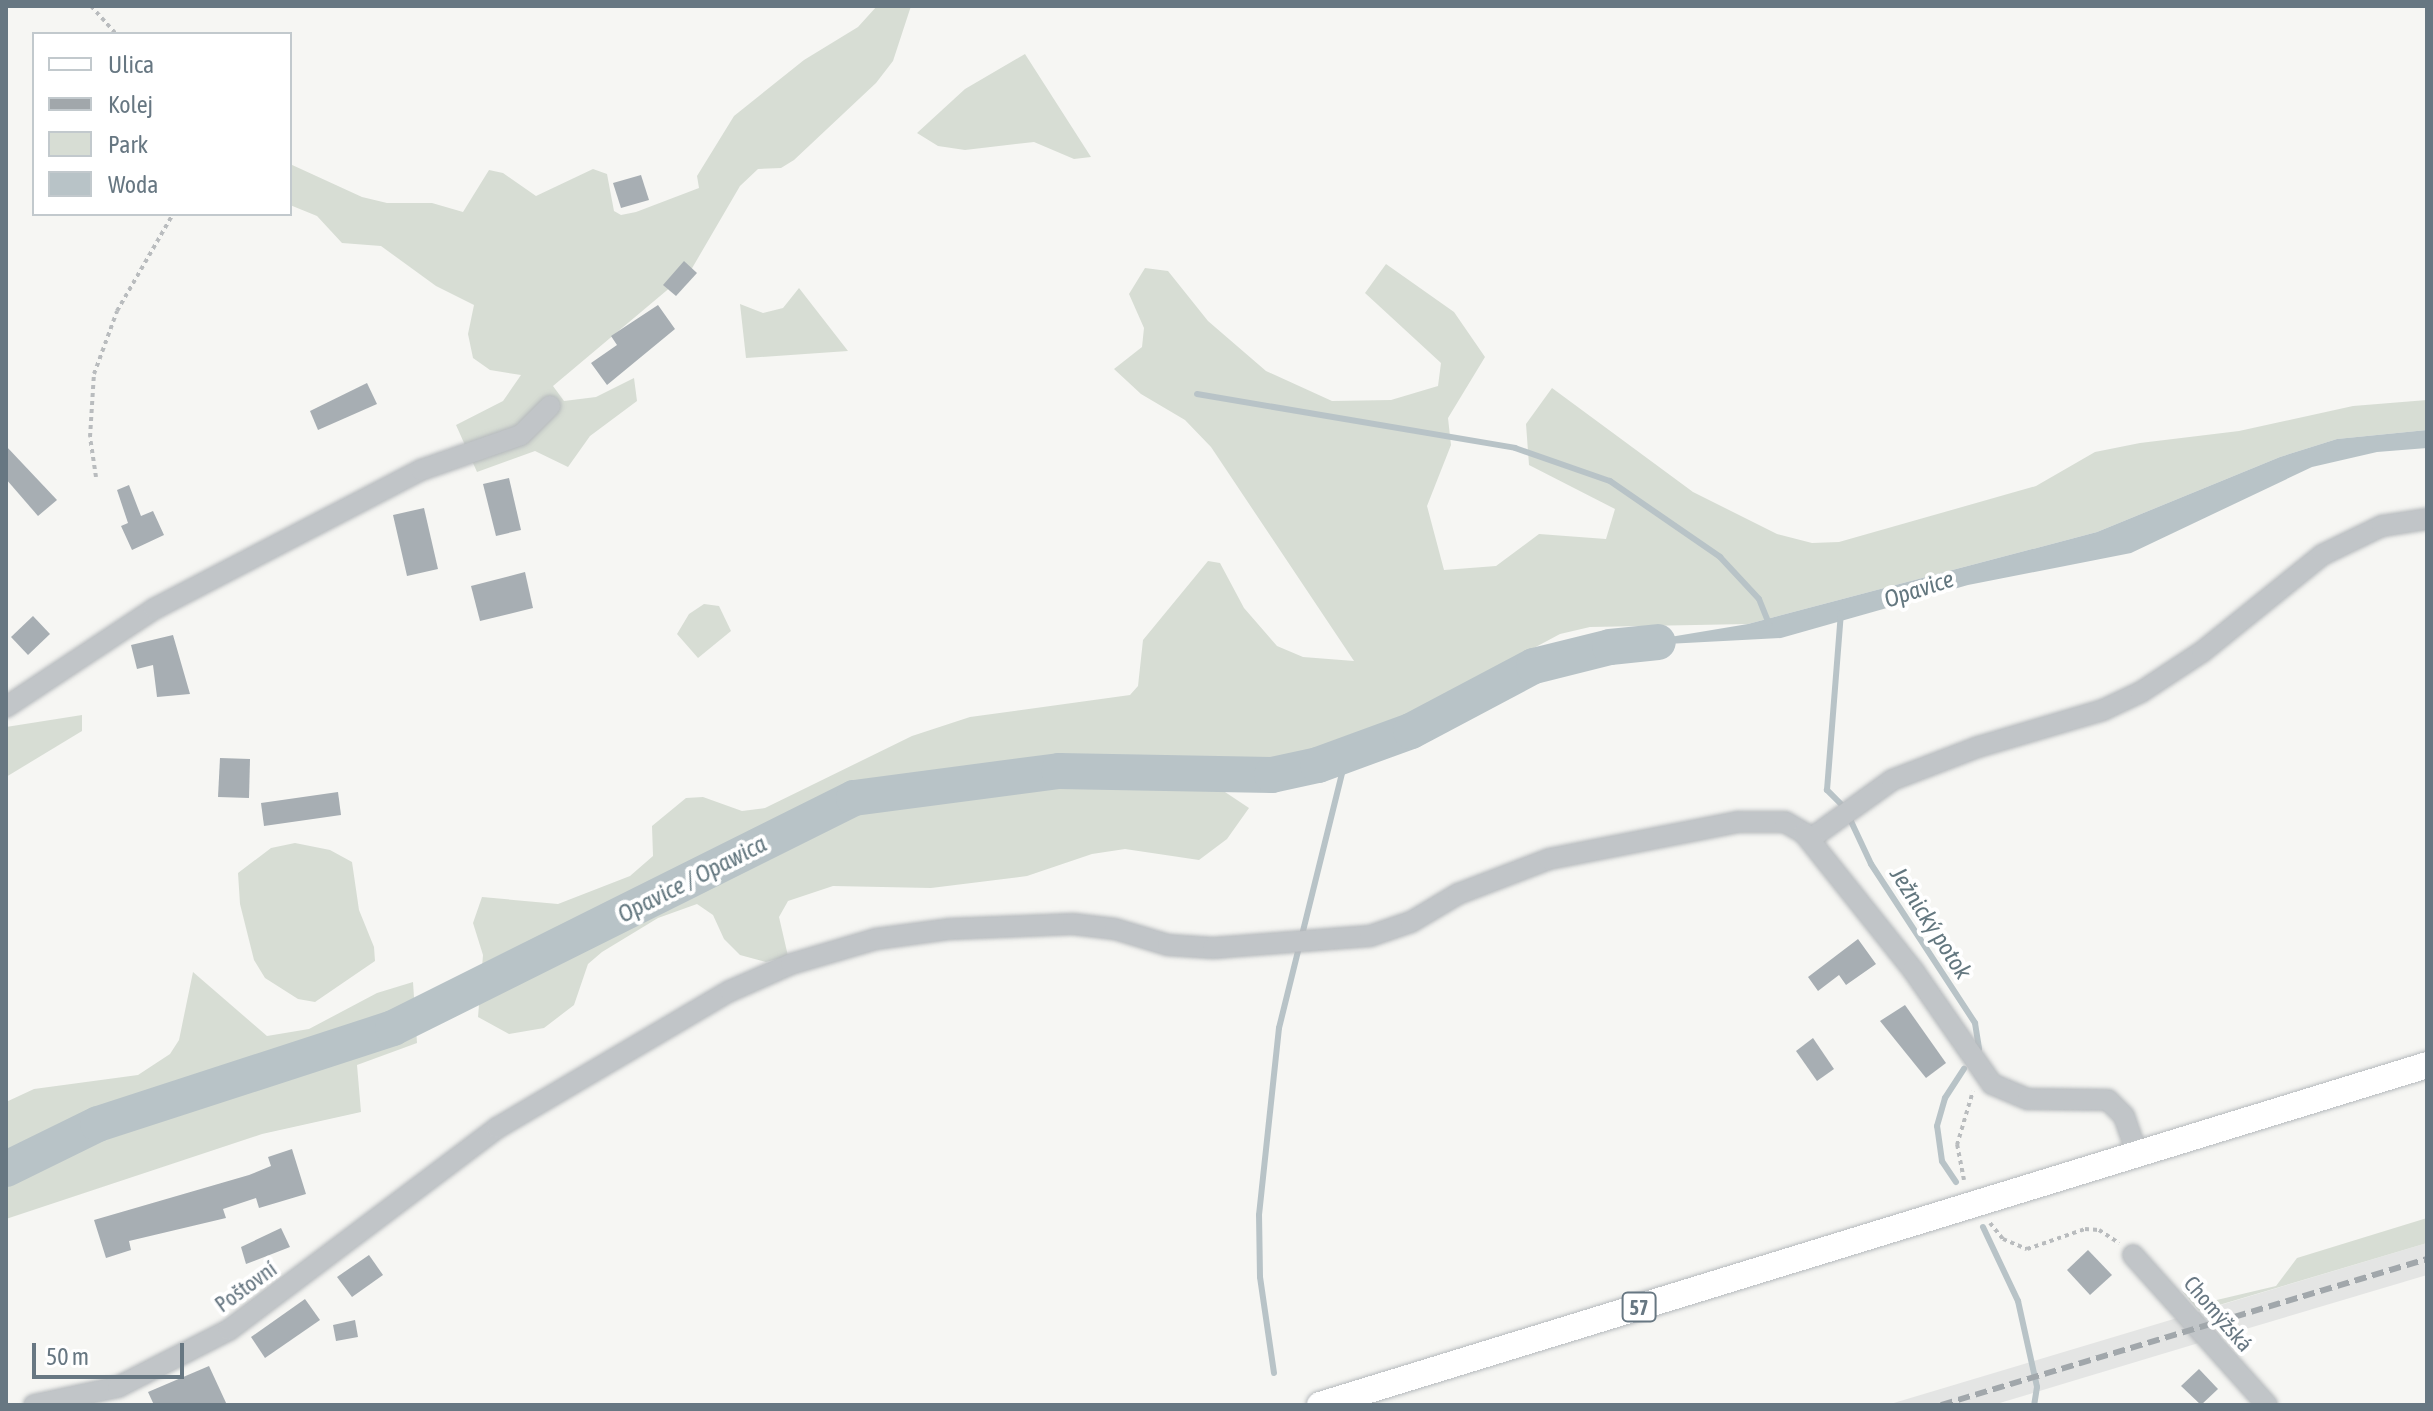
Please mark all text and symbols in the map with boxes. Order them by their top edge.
legend [32,32,292,216]
text: Ulica [108,51,154,78]
text: Kolej [108,91,153,118]
text: Park [108,131,148,158]
text: Woda [108,171,159,198]
water label: Opavice [1880,564,1958,614]
water label: Opavice / Opawica [613,829,771,929]
water label: Ježnický potok [1884,861,1978,985]
street label: Poštovní [210,1256,282,1318]
street label: Chomýžská [2178,1271,2258,1357]
road number: 57 [1621,1291,1657,1323]
scale bar [36,1327,188,1377]
text: 50 m [46,1343,89,1370]

